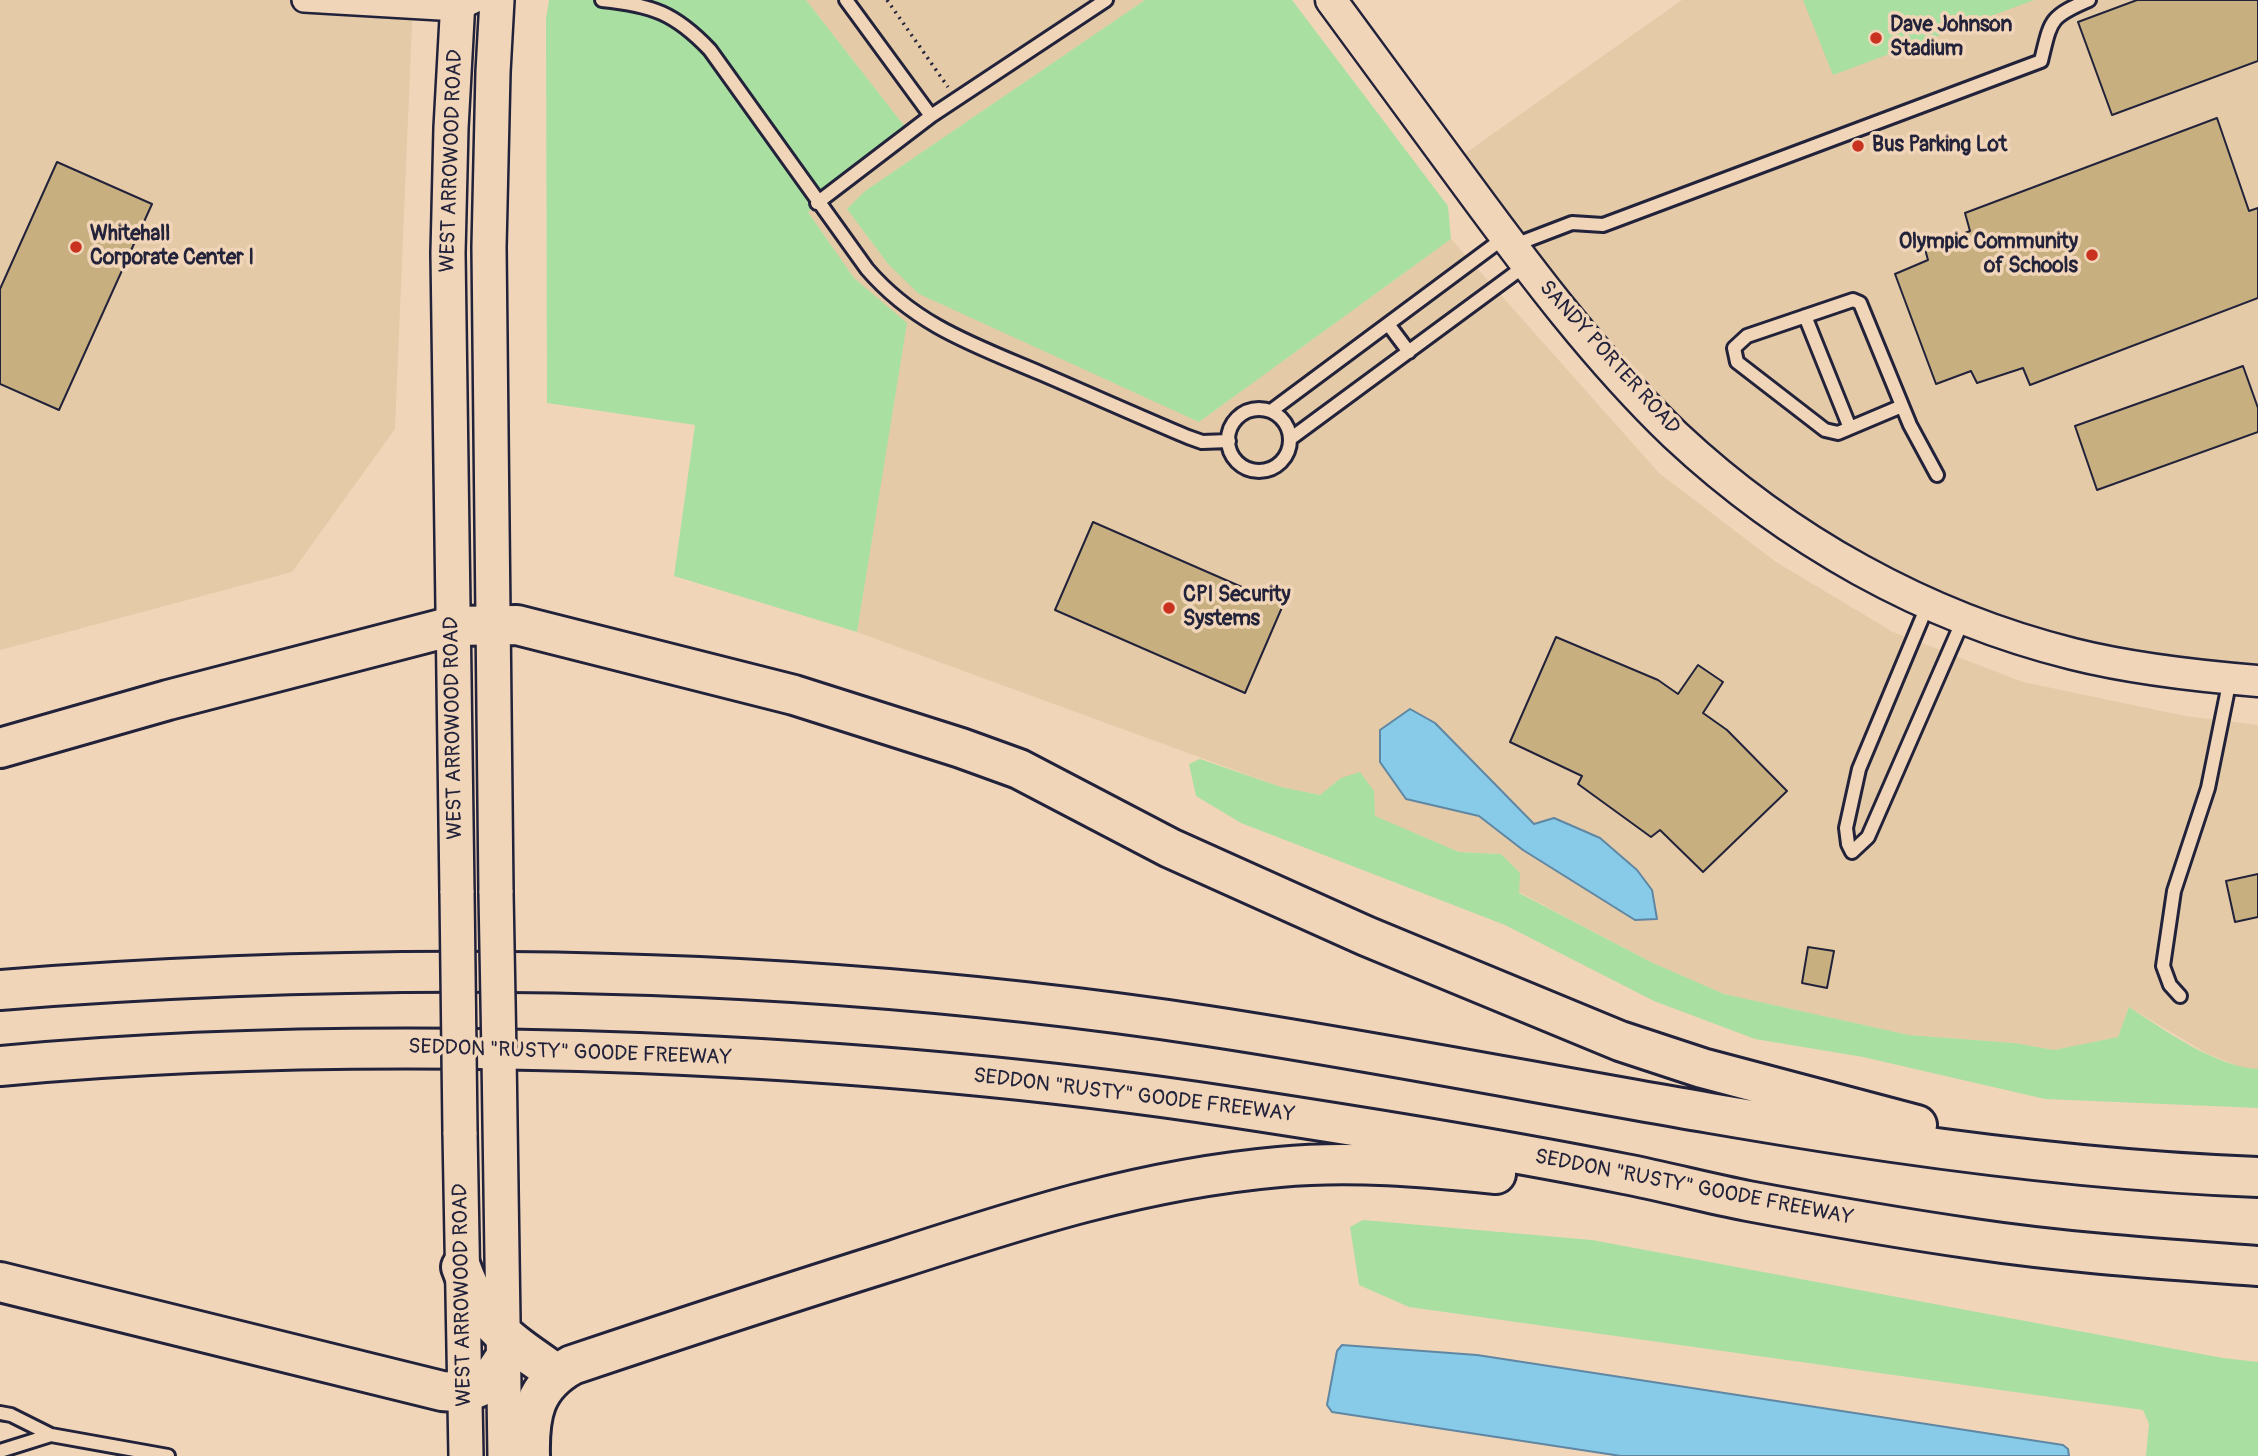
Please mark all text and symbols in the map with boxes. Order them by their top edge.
place label: Dave Johnson Stadium [1890,13,2012,63]
marker: Dave Johnson Stadium [1868,30,1884,46]
street label: WEST ARROWOOD ROAD [436,49,468,273]
place label: Bus Parking Lot [1872,133,2007,159]
marker: Bus Parking Lot [1850,138,1866,154]
place label: Whitehall Corporate Center I [90,222,254,272]
place label: Olympic Community of Schools [1899,230,2078,280]
marker: Whitehall Corporate Center I [68,239,84,255]
marker: Olympic Community of Schools [2084,247,2100,263]
street label: SANDY PORTER ROAD [1533,276,1685,440]
place label: CPI Security Systems [1183,583,1291,633]
marker: CPI Security Systems [1161,600,1177,616]
street label: WEST ARROWOOD ROAD [439,616,469,840]
street label: SEDDON "RUSTY" GOODE FREEWAY [408,1035,732,1071]
street label: SEDDON "RUSTY" GOODE FREEWAY [972,1064,1296,1128]
street label: SEDDON "RUSTY" GOODE FREEWAY [1533,1145,1855,1231]
street label: WEST ARROWOOD ROAD [448,1183,478,1407]

